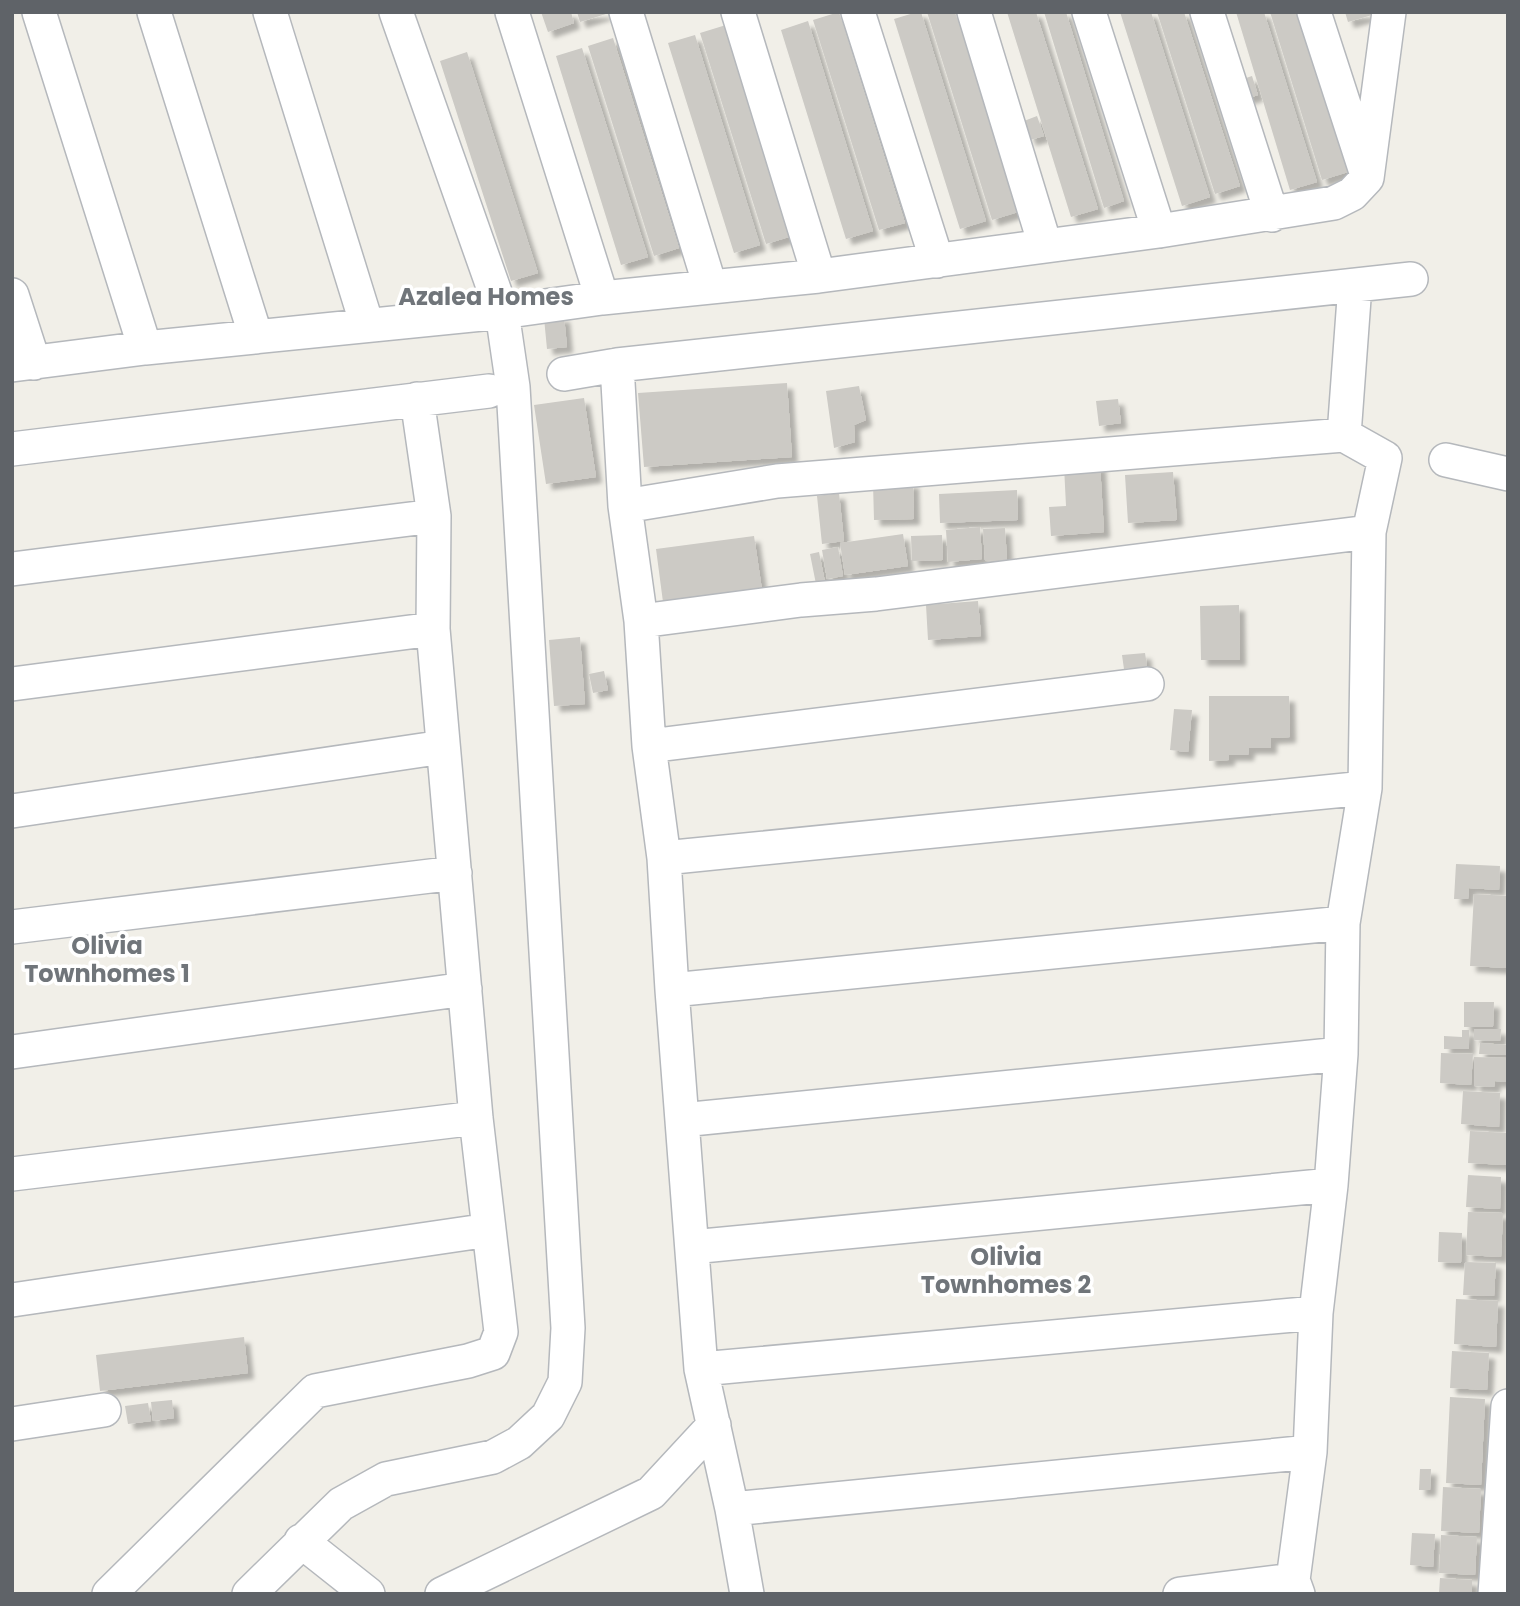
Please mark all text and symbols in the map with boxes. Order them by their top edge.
district label: Azalea Homes [398,280,574,313]
district label: Olivia Townhomes 1 [24,929,190,990]
district label: Olivia Townhomes 2 [921,1240,1091,1301]

